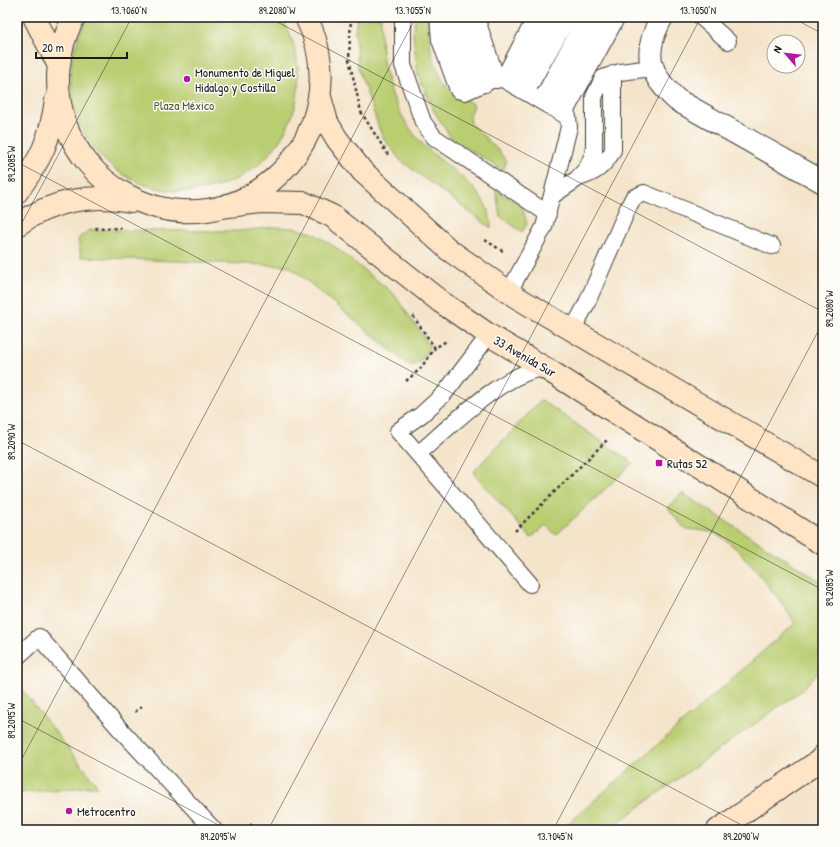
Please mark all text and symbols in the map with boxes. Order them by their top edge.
text: 13.7060°N [111,4,147,17]
text: 89.2080°W [259,4,296,17]
text: 13.7055°N [395,4,431,17]
text: 13.7050°N [680,4,716,17]
scale bar [36,34,127,60]
north arrow [766,34,806,74]
text: 20 m [42,39,64,56]
text: N [770,43,785,55]
place label: Monumento de Miguel Hidalgo y Costilla [195,63,296,96]
marker: Monumento de Miguel Hidalgo y Costilla [182,74,192,84]
park label: Plaza México [154,96,214,114]
text: 89.2085°W [5,145,18,182]
text: 89.2080°W [823,290,836,327]
street label: 33 Avenida Sur [490,331,560,381]
text: 89.2090°W [5,423,18,460]
place label: Rutas 52 [667,454,707,472]
marker: Rutas 52 [654,458,664,468]
text: 89.2085°W [823,569,836,606]
text: 89.2095°W [5,702,18,739]
place label: Metrocentro [77,802,135,820]
marker: Metrocentro [64,806,74,816]
text: 89.2095°W [200,830,237,843]
text: 13.7045°N [537,830,573,843]
text: 89.2090°W [723,830,760,843]

